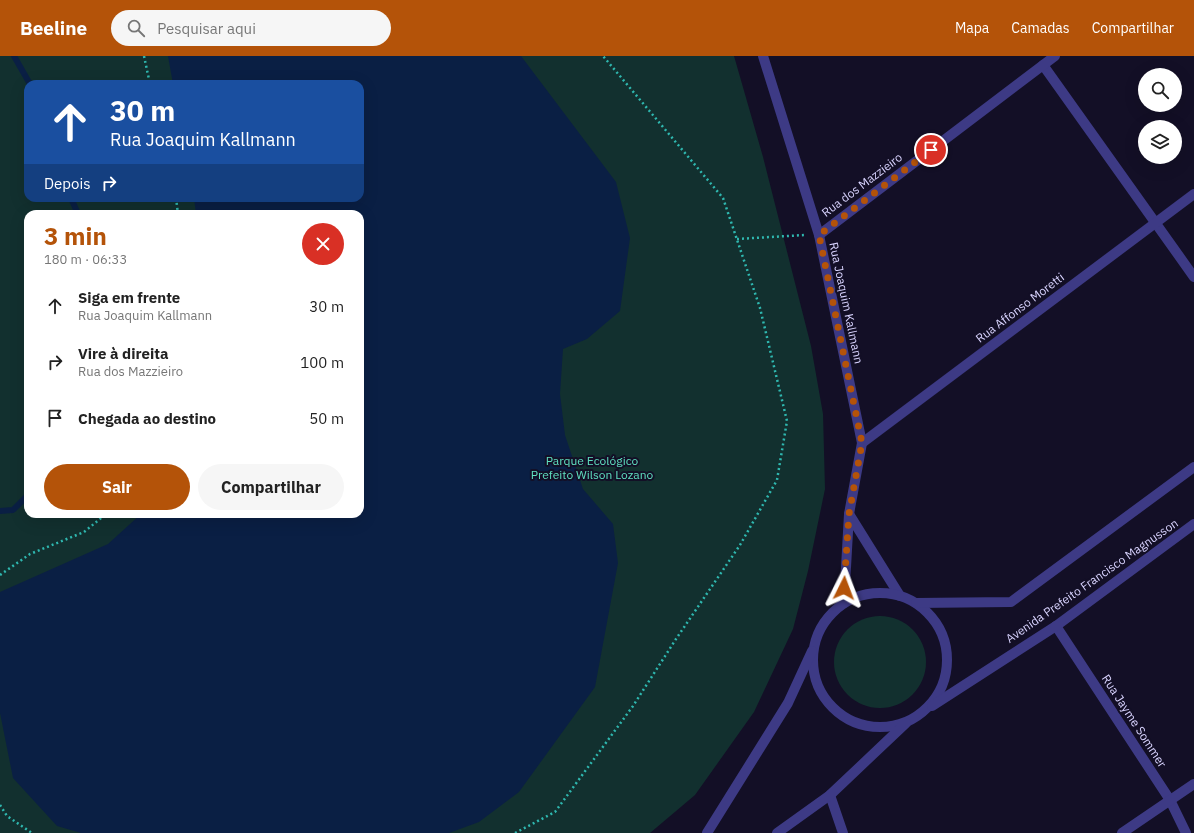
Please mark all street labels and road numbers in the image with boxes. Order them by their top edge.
street label: Rua dos Mazzieiro [818,149,905,220]
street label: Rua Joaquim Kallmann [826,241,867,365]
street label: Rua Affonso Moretti [973,269,1067,346]
street label: Avenida Prefeito Francisco Magnusson [1003,515,1181,646]
street label: Rua Jayme Sommer [1099,671,1170,770]

